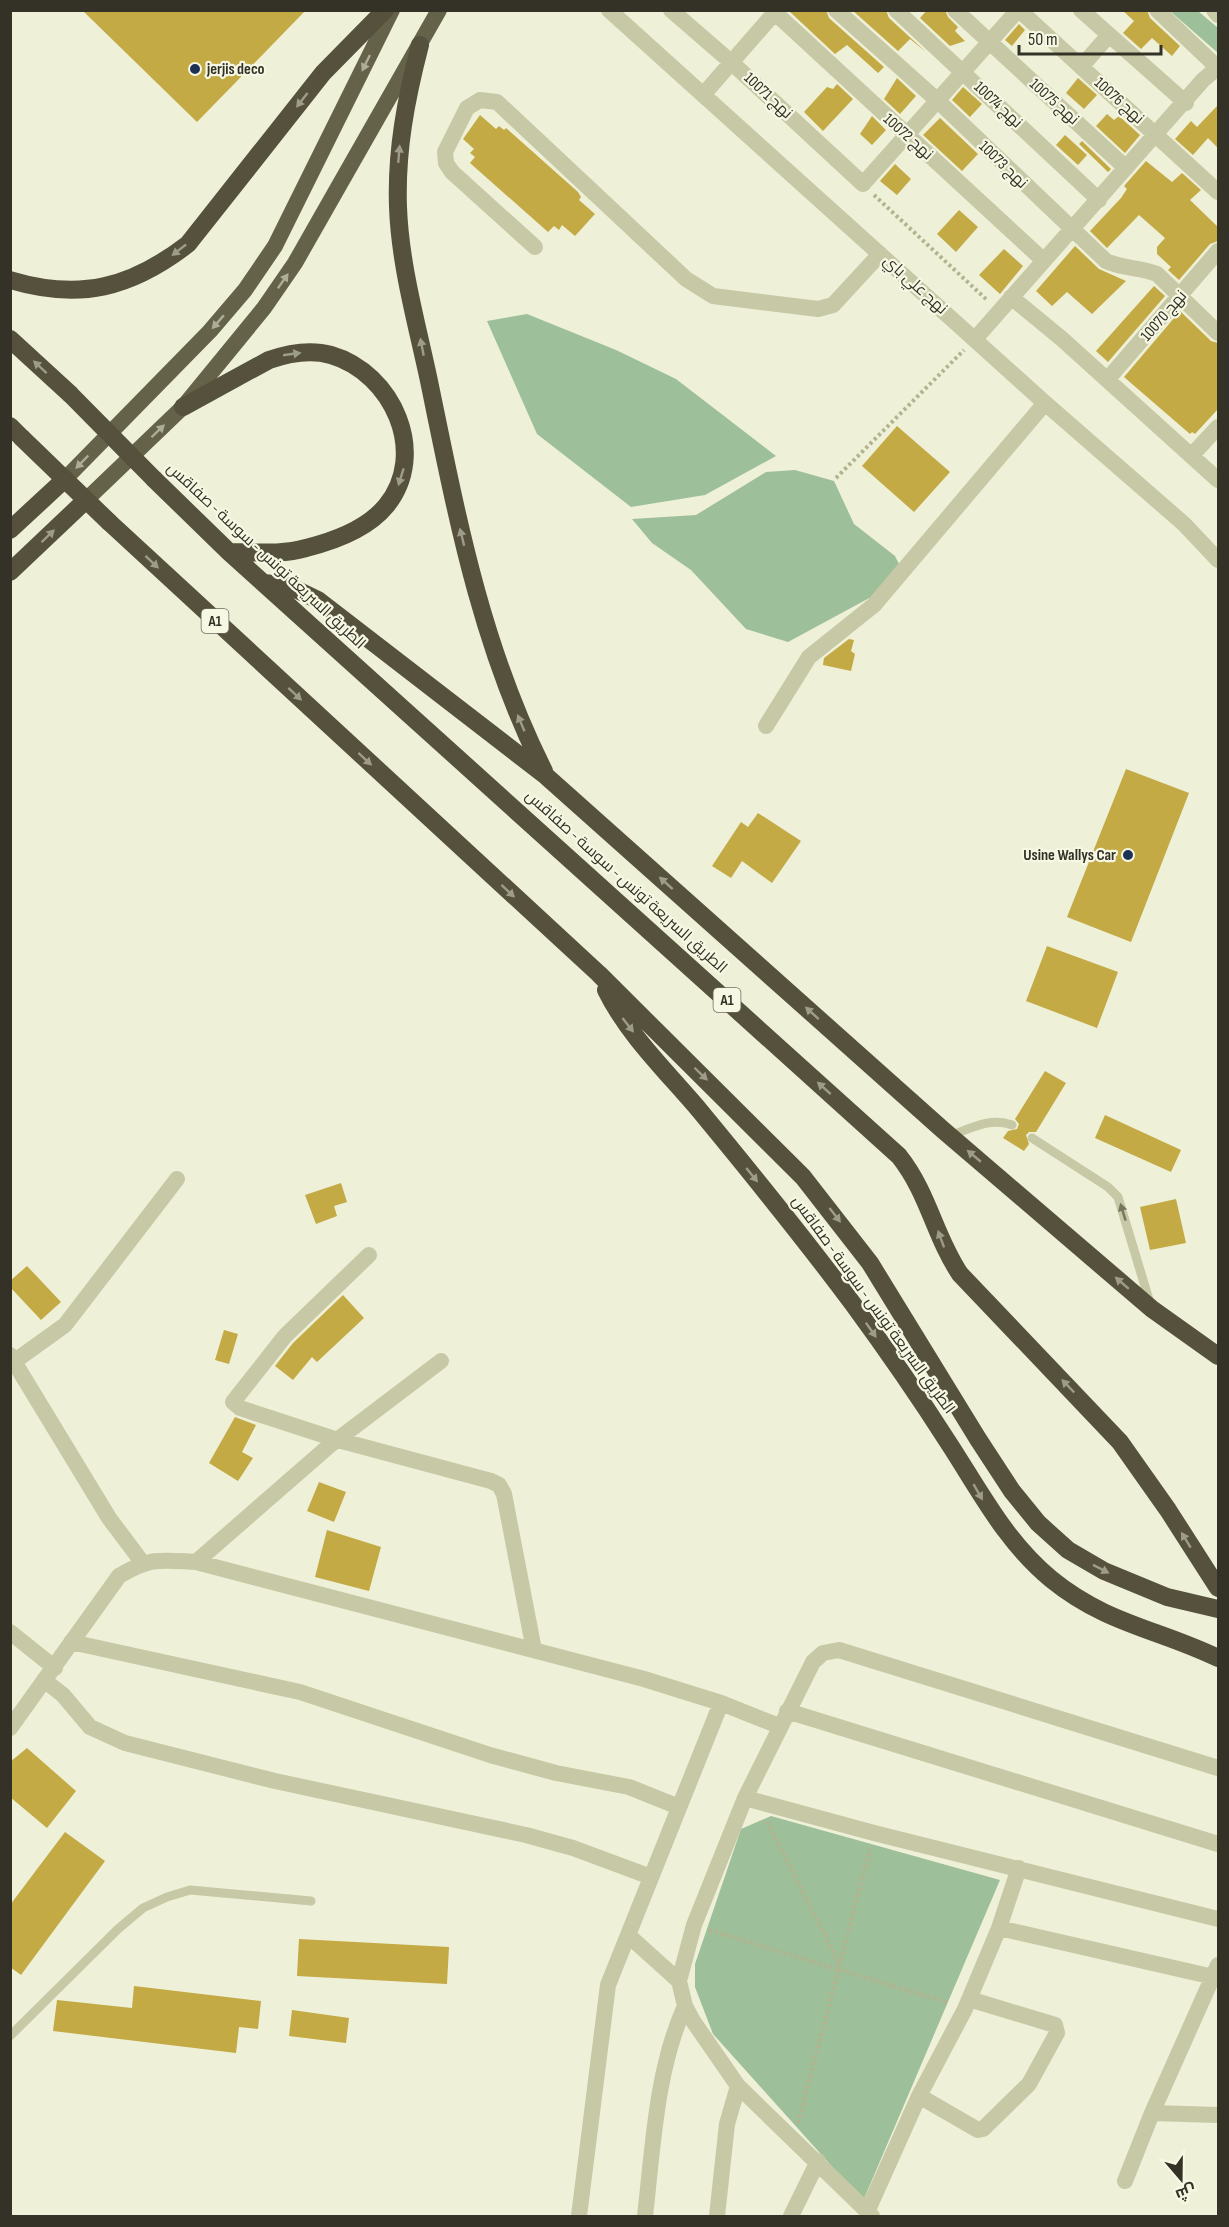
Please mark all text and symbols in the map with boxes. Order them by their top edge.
scale bar [1019,18,1162,56]
text: 50 m [1028,29,1058,50]
one-way arrow [362,54,372,72]
place label: jerjis deco [206,60,265,79]
marker: jerjis deco [188,62,202,76]
street label: نهج 10071 [739,69,796,124]
street label: نهج 10076 [1089,74,1148,129]
street label: نهج 10075 [1025,75,1083,130]
street label: نهج 10074 [969,78,1026,133]
one-way arrow [296,92,309,108]
street label: نهج 10072 [879,110,937,165]
street label: نهج 10073 [974,137,1031,194]
one-way arrow [395,144,404,163]
one-way arrow [171,244,187,257]
street label: نهج علي باي [877,251,951,321]
one-way arrow [277,274,289,290]
street label: نهج 10070 [1137,287,1192,346]
one-way arrow [211,314,224,330]
one-way arrow [417,337,426,356]
one-way arrow [283,349,302,358]
one-way arrow [33,360,47,374]
one-way arrow [151,424,165,438]
one-way arrow [75,454,89,468]
street label: الطريق السريعة تونس - سوسة - صفاقس [163,459,369,653]
one-way arrow [396,468,405,486]
one-way arrow [456,528,466,547]
one-way arrow [41,530,55,544]
one-way arrow [144,555,159,569]
road number: A1 [202,609,228,633]
one-way arrow [287,687,301,701]
one-way arrow [516,714,525,732]
one-way arrow [357,752,372,766]
street label: الطريق السريعة تونس - سوسة - صفاقس [521,786,731,978]
place label: Usine Wallys Car [1023,846,1116,865]
marker: Usine Wallys Car [1121,848,1135,862]
one-way arrow [659,876,674,890]
one-way arrow [501,884,516,898]
road number: A1 [714,988,740,1012]
one-way arrow [805,1007,820,1020]
one-way arrow [622,1017,635,1033]
one-way arrow [693,1067,707,1081]
one-way arrow [817,1081,832,1095]
one-way arrow [967,1150,982,1163]
one-way arrow [746,1167,759,1183]
street label: الطريق السريعة تونس - سوسة - صفاقس [787,1192,959,1418]
one-way arrow [1118,1203,1127,1221]
one-way arrow [829,1208,841,1223]
one-way arrow [936,1230,946,1248]
one-way arrow [1115,1277,1130,1290]
one-way arrow [865,1321,877,1337]
one-way arrow [1061,1379,1075,1393]
one-way arrow [973,1484,984,1500]
one-way arrow [1181,1531,1191,1548]
one-way arrow [1093,1564,1110,1574]
north arrow [1151,2149,1211,2209]
text: ش [1173,2179,1199,2204]

